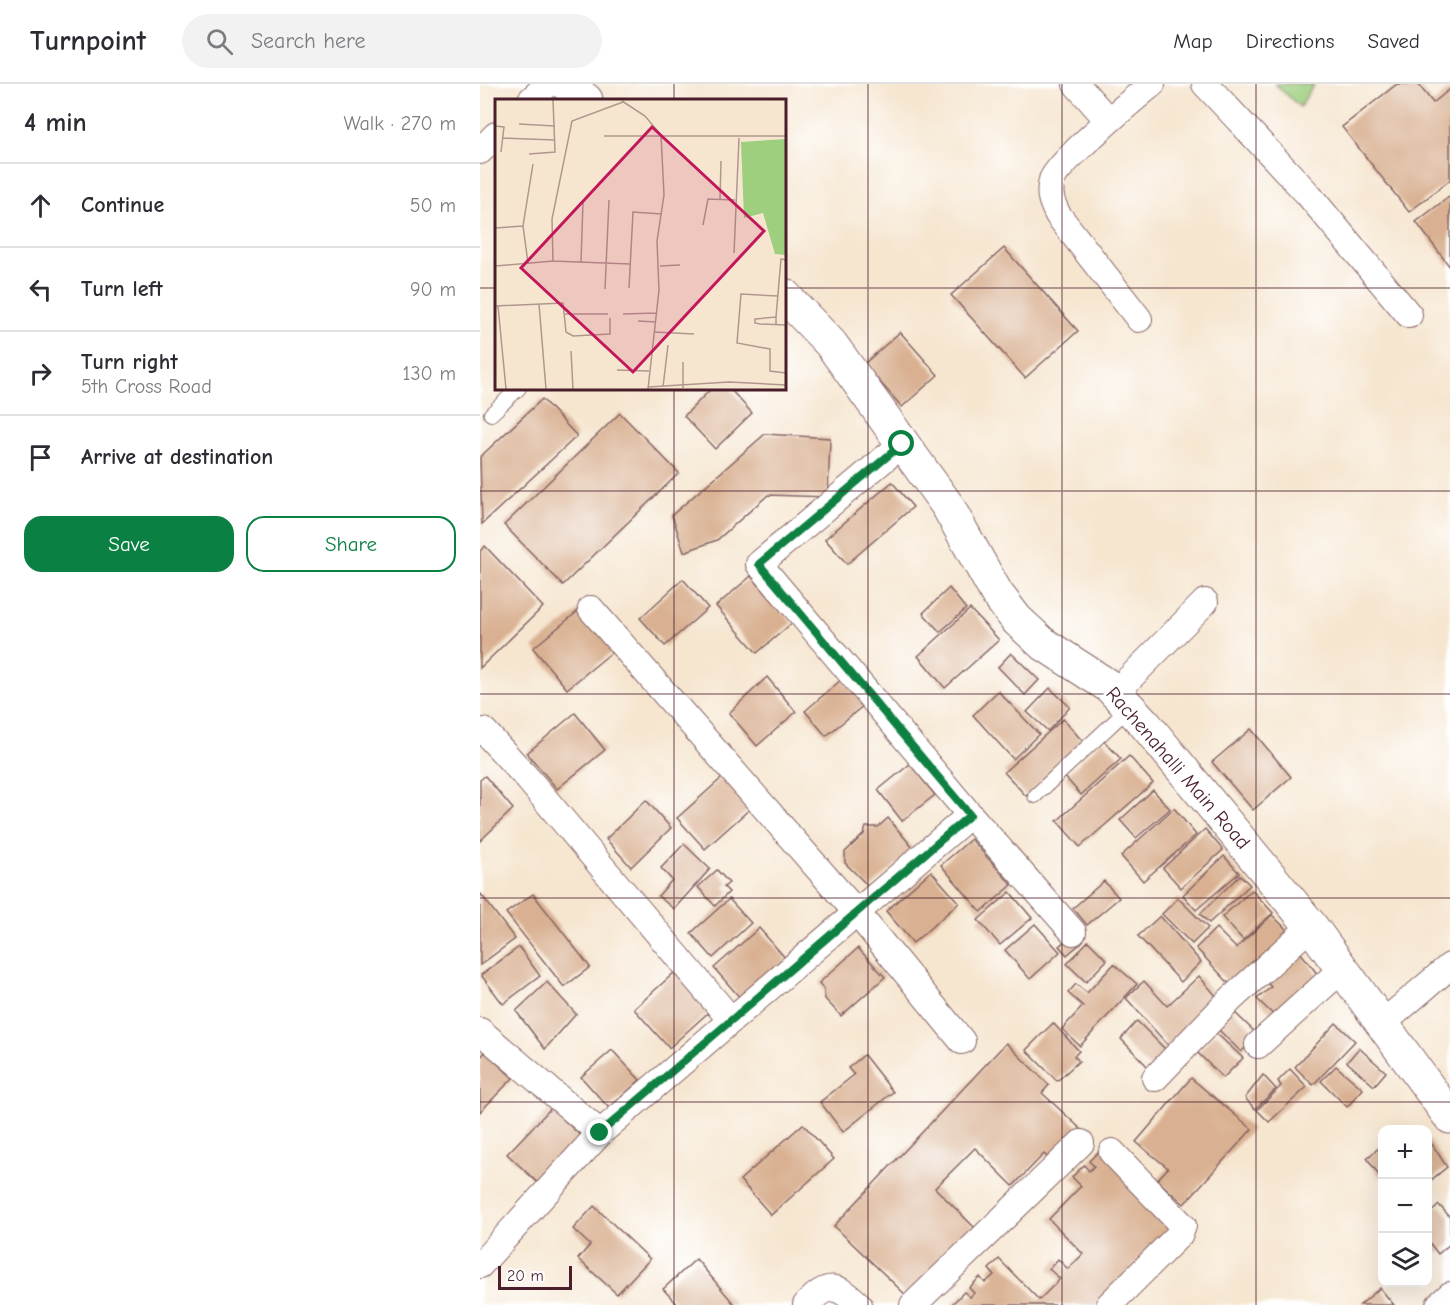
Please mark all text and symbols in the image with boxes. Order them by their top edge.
search box [182,14,602,68]
text: Turnpoint [30,25,146,57]
icon: search [203,25,236,58]
text: Search here [251,28,365,54]
text: Map [1173,29,1213,53]
text: Directions [1246,29,1335,53]
text: Saved [1368,29,1420,53]
inset map [495,99,786,390]
text: 4 min [24,108,87,138]
text: Walk · 270 m [343,112,456,135]
icon: ahead [24,189,57,222]
text: Continue [81,192,164,218]
text: 50 m [410,194,456,217]
icon: left [24,273,57,306]
text: Turn left [81,276,163,302]
text: 90 m [410,278,456,301]
text: Turn right [81,349,178,375]
icon: right [24,357,57,390]
text: 130 m [403,362,456,385]
text: 5th Cross Road [81,375,212,398]
route start [888,430,914,456]
icon: arrive [24,441,57,474]
text: Arrive at destination [81,444,273,470]
button: Save [24,516,234,572]
button: Share [246,516,456,572]
street label: Rachenahalli Main Road [1101,682,1255,854]
route end [586,1119,612,1145]
map controls [1378,1125,1432,1287]
button: + [1378,1125,1432,1179]
button: − [1378,1179,1432,1233]
button: layers [1378,1233,1432,1287]
scale bar [498,1263,572,1290]
text: 20 m [507,1267,544,1285]

